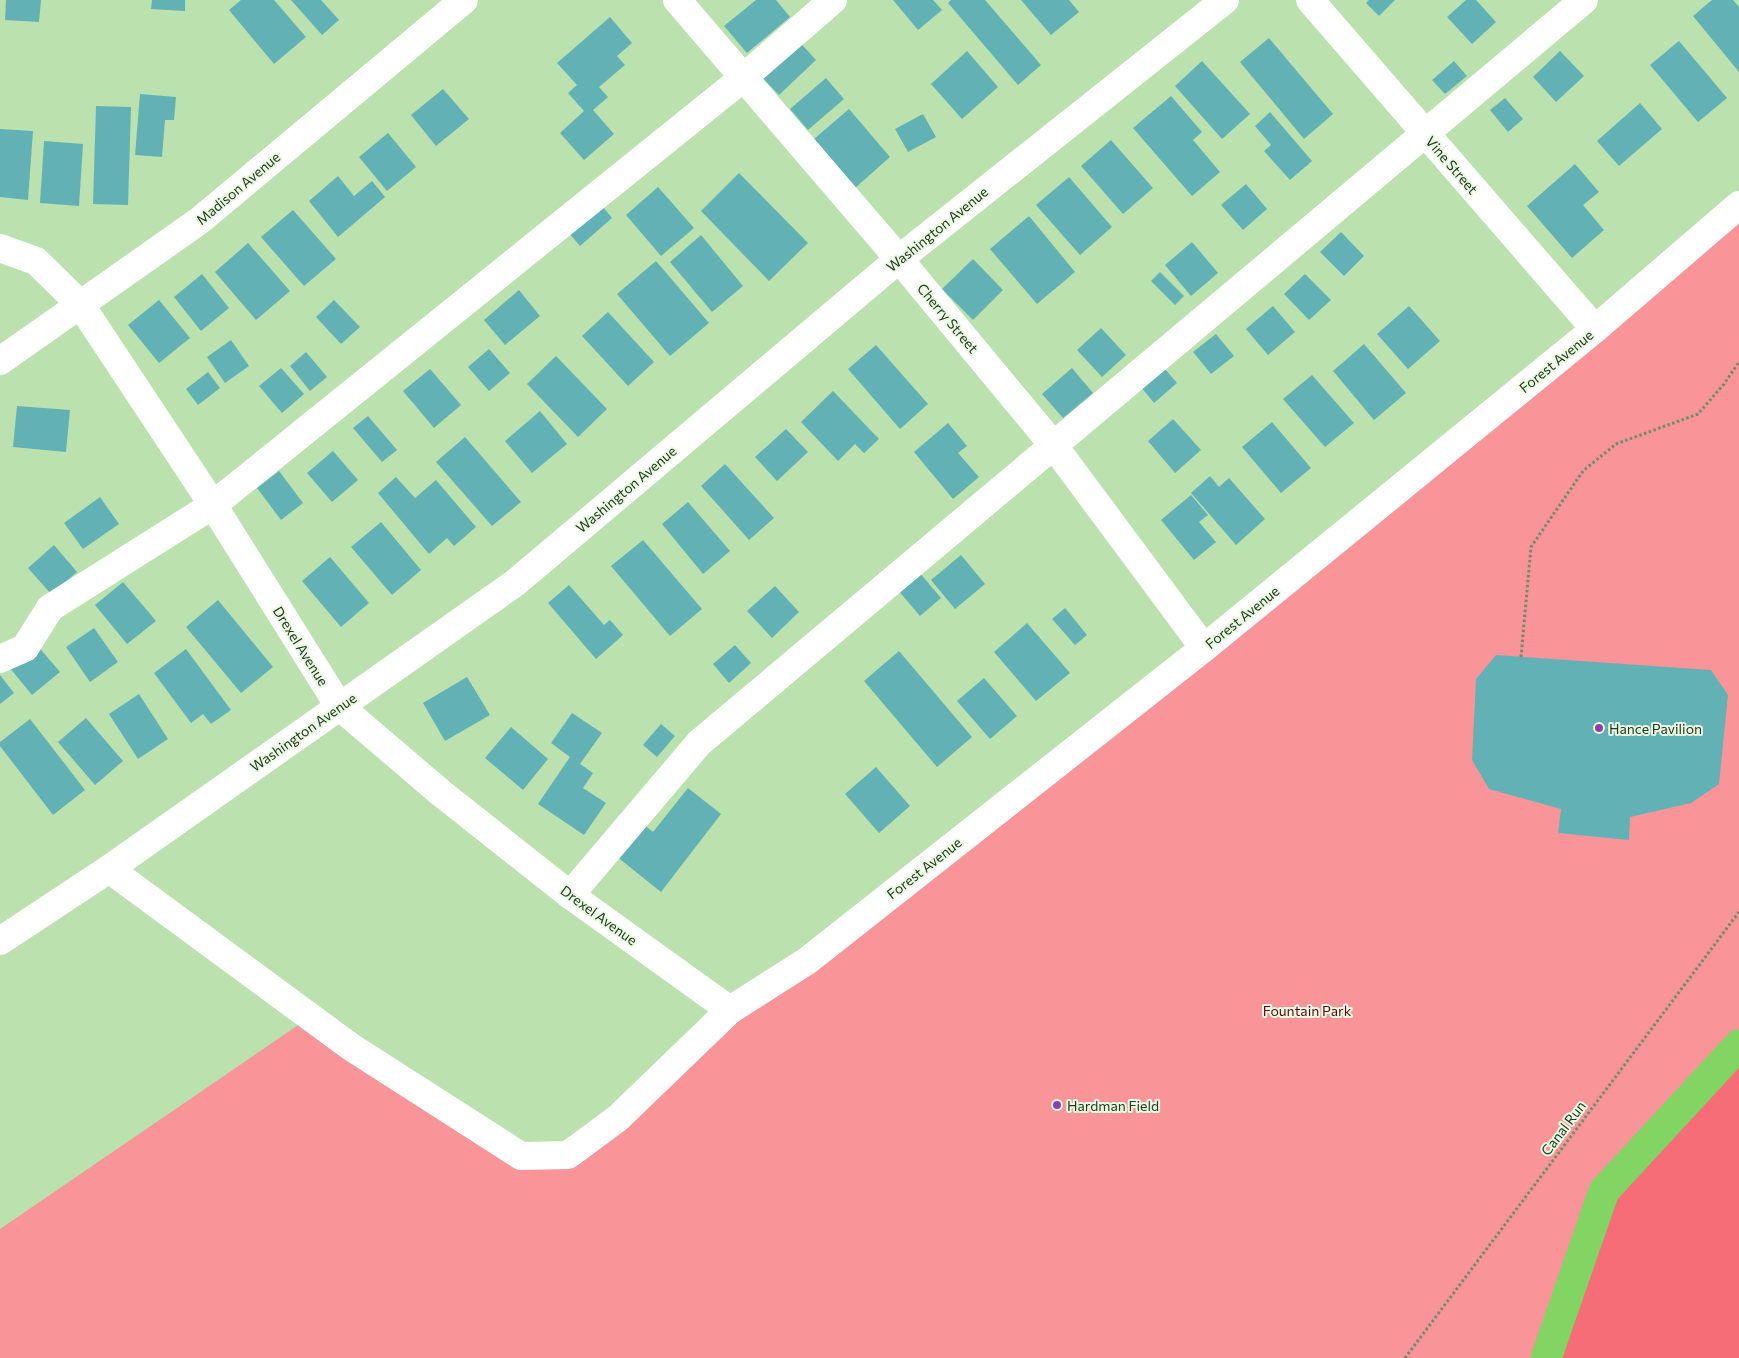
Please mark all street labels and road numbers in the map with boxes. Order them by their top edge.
street label: Vine Street [1422,133,1482,198]
street label: Madison Avenue [193,148,283,228]
street label: Washington Avenue [883,183,991,275]
street label: Cherry Street [914,280,982,356]
street label: Forest Avenue [1516,326,1596,396]
street label: Washington Avenue [572,442,680,536]
street label: Forest Avenue [1202,582,1282,652]
street label: Drexel Avenue [270,603,332,689]
street label: Washington Avenue [247,689,359,775]
street label: Forest Avenue [883,834,965,902]
street label: Drexel Avenue [557,882,641,948]
street label: Canal Run [1537,1097,1589,1159]

